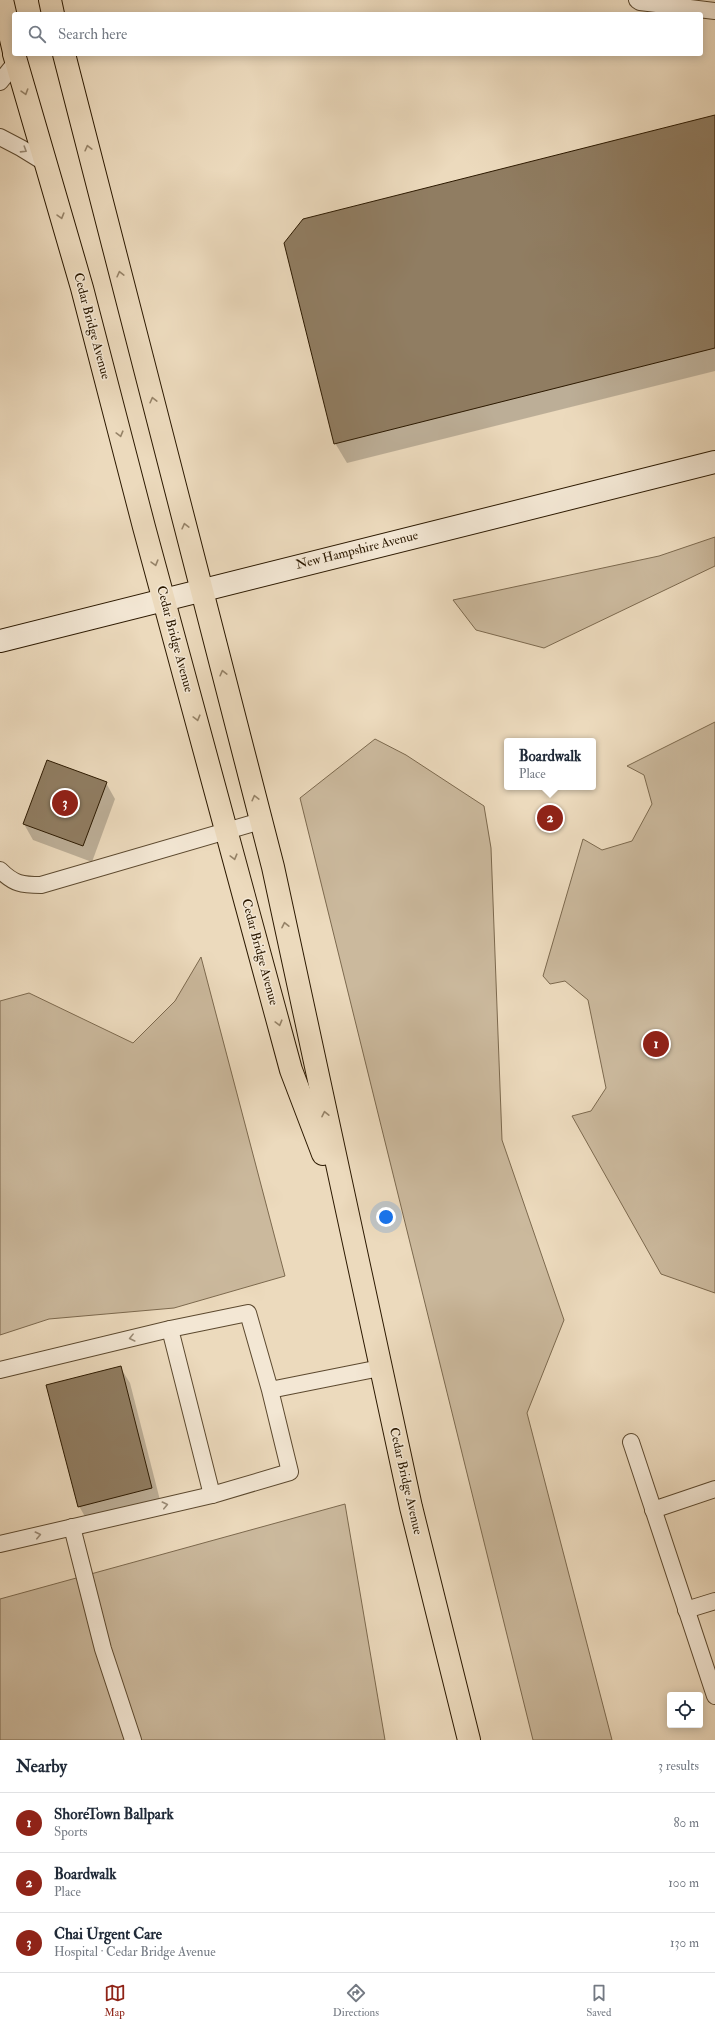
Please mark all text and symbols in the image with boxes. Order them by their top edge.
search box [12,12,703,56]
icon: search [26,23,48,45]
text: Search here [58,25,127,44]
one-way arrow [20,88,29,95]
one-way arrow [20,145,27,152]
one-way arrow [84,145,93,152]
one-way arrow [57,213,65,220]
street label: Cedar Bridge Avenue [70,271,114,382]
one-way arrow [117,271,125,278]
one-way arrow [149,397,158,404]
one-way arrow [115,430,124,437]
one-way arrow [182,523,190,529]
street label: New Hampshire Avenue [294,527,421,574]
one-way arrow [150,560,159,567]
street label: Cedar Bridge Avenue [153,584,197,695]
one-way arrow [219,669,228,676]
one-way arrow [192,714,201,721]
popup [504,738,596,790]
text: Boardwalk [519,747,581,766]
text: Place [519,766,546,782]
pin: 3 [52,788,78,818]
one-way arrow [252,795,260,802]
pin: 2 [537,803,563,833]
one-way arrow [229,853,238,860]
street label: Cedar Bridge Avenue [238,897,282,1008]
one-way arrow [282,922,290,928]
one-way arrow [274,1020,282,1026]
pin: 1 [643,1029,669,1059]
one-way arrow [322,1111,330,1118]
your location [376,1207,396,1227]
one-way arrow [129,1334,135,1342]
street label: Cedar Bridge Avenue [386,1426,426,1537]
one-way arrow [161,1502,168,1510]
one-way arrow [35,1531,41,1539]
map controls [667,1692,703,1728]
button: locate [667,1692,703,1728]
text: Nearby [16,1756,67,1777]
text: 3 results [658,1758,699,1774]
text: ShoreTown Ballpark [54,1805,174,1824]
text: 1 [27,1815,31,1831]
text: 80 m [673,1815,699,1831]
text: Sports [54,1824,88,1840]
text: Boardwalk [54,1865,116,1884]
text: 2 [26,1875,32,1891]
text: 100 m [668,1875,699,1891]
text: Place [54,1884,81,1900]
text: Chai Urgent Care [54,1925,162,1944]
text: 3 [27,1935,32,1951]
text: 130 m [670,1935,699,1951]
text: Hospital · Cedar Bridge Avenue [54,1944,216,1960]
tab: Map [104,1982,126,2019]
tab: Directions [333,1982,379,2019]
tab: Saved [586,1982,611,2019]

